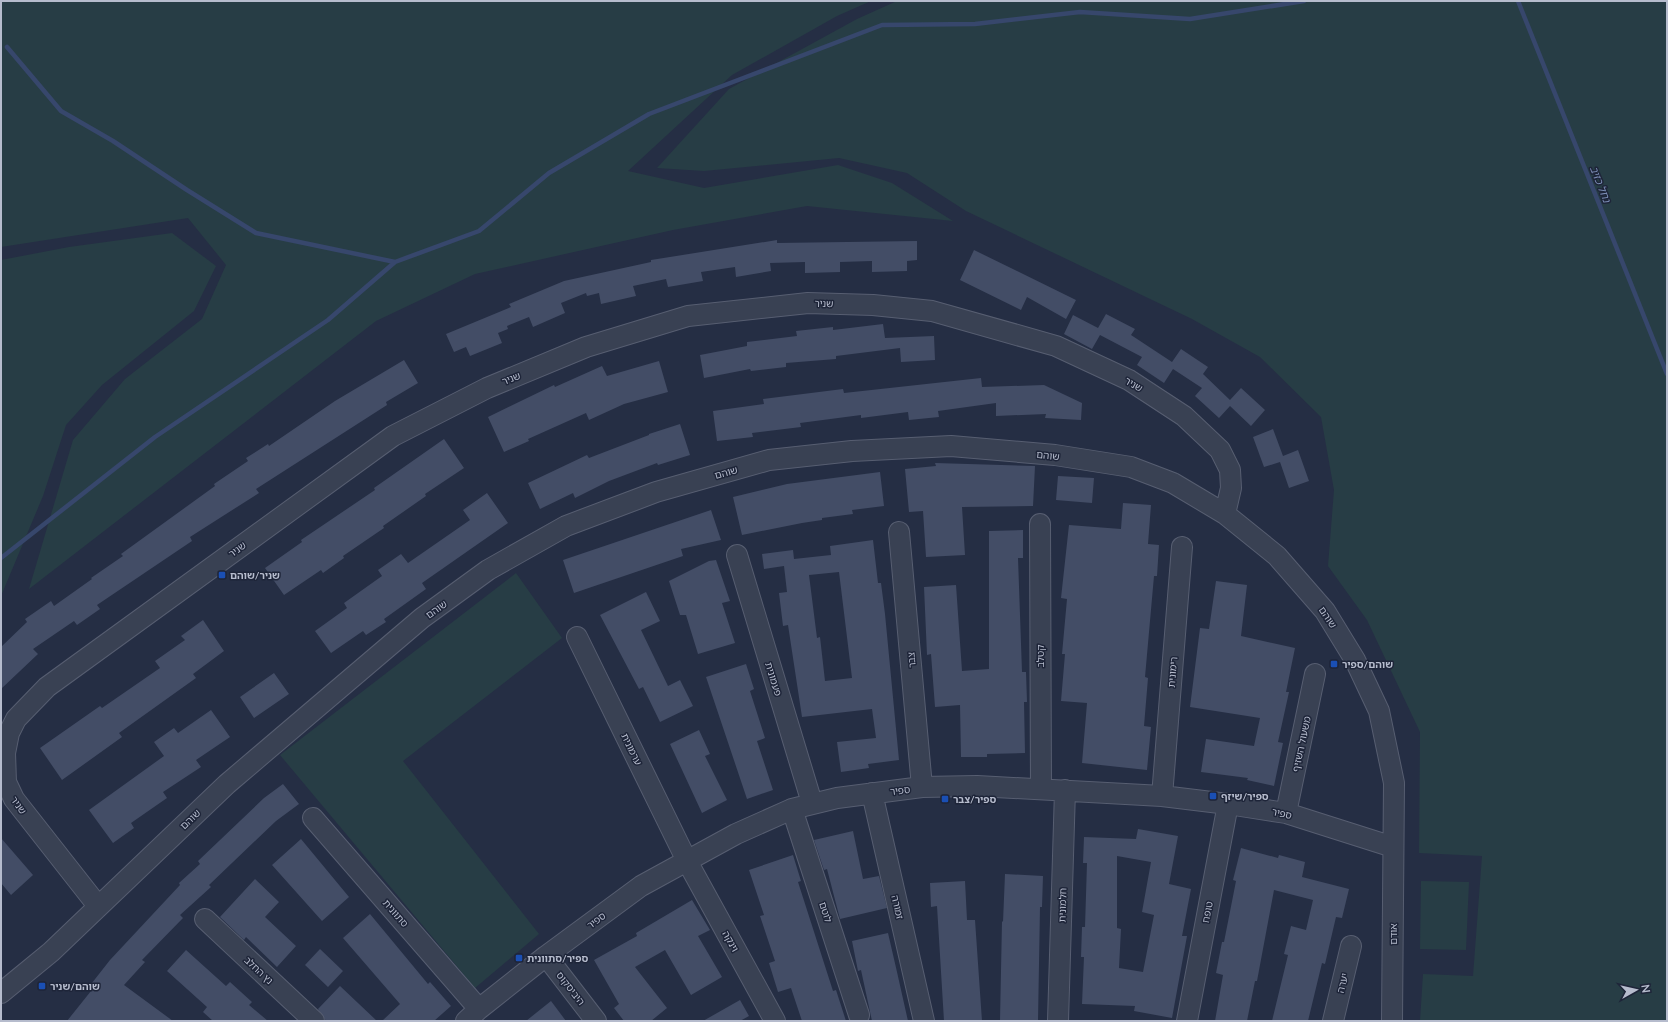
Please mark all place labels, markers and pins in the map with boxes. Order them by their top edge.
place label: שניר/שוהם [230,569,280,581]
marker: שניר/שוהם [217,570,227,580]
place label: שוהם/ספיר [1342,658,1393,670]
marker: שוהם/ספיר [1329,659,1339,669]
place label: ספיר/שיזף [1221,790,1269,802]
marker: ספיר/שיזף [1208,791,1218,801]
place label: ספיר/צבר [953,793,997,805]
marker: ספיר/צבר [940,794,950,804]
place label: ספיר/סתוונית [527,952,588,964]
marker: ספיר/סתוונית [514,953,524,963]
place label: שוהם/שניר [50,980,100,992]
marker: שוהם/שניר [37,981,47,991]

